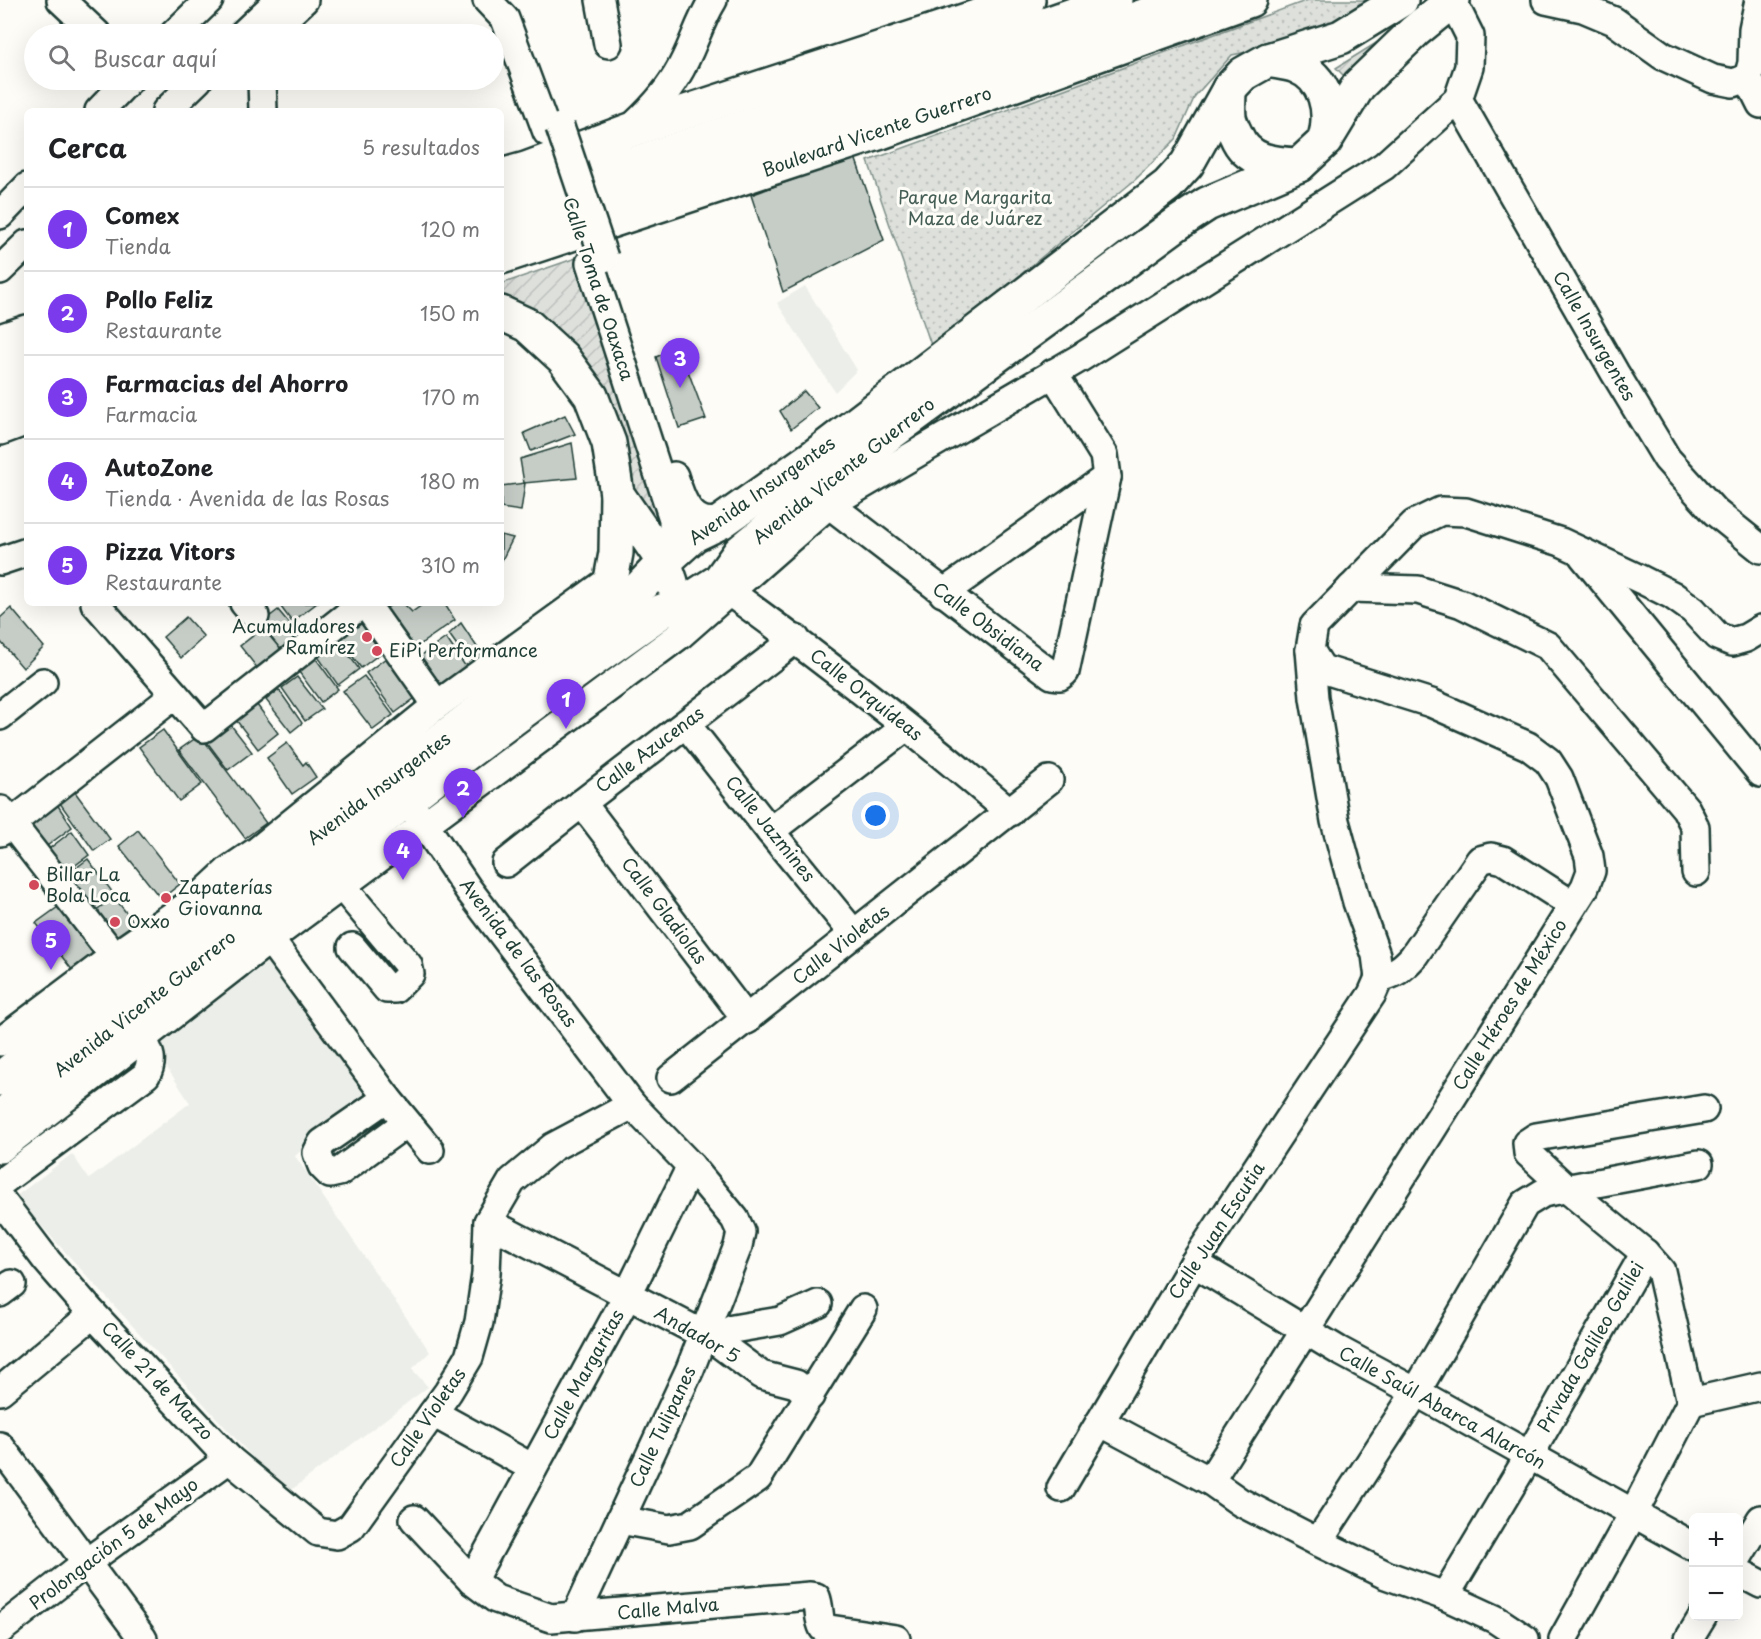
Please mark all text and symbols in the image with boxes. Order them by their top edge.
search box [24,24,504,90]
icon: search [45,41,78,74]
text: Buscar aquí [93,41,217,74]
street label: Boulevard Vicente Guerrero [758,79,995,183]
text: Cerca [48,128,127,167]
text: 5 resultados [362,132,480,162]
park label: Parque Margarita Maza de Juárez [898,183,1053,231]
street label: Calle Toma de Oaxaca [557,193,642,384]
text: Comex [105,198,179,231]
text: 1 [63,214,72,244]
text: 120 m [421,214,480,244]
text: Tienda [105,231,171,261]
street label: Calle Insurgentes [1547,265,1643,405]
text: Pollo Feliz [105,282,213,315]
text: 2 [60,298,75,328]
text: 150 m [420,298,480,328]
text: Restaurante [105,315,222,345]
pin: 3 [660,338,700,388]
text: Farmacias del Ahorro [105,366,348,399]
text: 3 [61,382,74,412]
text: 170 m [422,382,480,412]
street label: Avenida Vicente Guerrero [746,390,940,550]
text: Farmacia [105,399,197,429]
street label: Avenida Insurgentes [682,429,840,551]
text: AutoZone [105,450,213,483]
text: 4 [61,466,74,496]
text: 180 m [420,466,480,496]
text: Tienda · Avenida de las Rosas [105,483,389,513]
text: Pizza Vitors [105,534,235,567]
text: 5 [61,550,74,580]
text: 310 m [420,550,480,580]
text: Restaurante [105,567,222,597]
street label: Calle Obsidiana [927,575,1051,677]
place label: Acumuladores Ramírez [232,612,355,660]
marker: Acumuladores Ramírez [360,630,374,644]
place label: EiPi Performance [389,636,538,663]
street label: Calle Orquídeas [805,641,929,746]
marker: EiPi Performance [370,644,384,658]
pin: 1 [546,680,586,729]
street label: Calle Azucenas [589,699,709,799]
street label: Avenida Insurgentes [301,725,456,851]
pin: 2 [444,768,482,818]
street label: Calle Jazmines [720,769,823,887]
your location [861,801,890,830]
pin: 4 [384,830,422,880]
street label: Calle Gladiolas [616,851,715,969]
place label: Billar La Bola Loca [46,860,131,908]
street label: Avenida de las Rosas [454,872,584,1032]
place label: Zapaterías Giovanna [178,873,272,921]
marker: Billar La Bola Loca [27,878,41,892]
marker: Zapaterías Giovanna [159,891,173,905]
street label: Calle Violetas [786,897,894,990]
place label: Oxxo [127,907,170,934]
street label: Calle Héroes de México [1445,913,1573,1095]
marker: Oxxo [108,915,122,929]
pin: 5 [32,920,70,970]
street label: Avenida Vicente Guerrero [47,923,241,1083]
street label: Calle Juan Escutia [1161,1156,1270,1304]
street label: Privada Galileo Galilei [1530,1256,1650,1437]
street label: Andador 5 [650,1298,745,1369]
street label: Calle Margaritas [536,1304,630,1444]
street label: Calle 21 de Marzo [96,1315,220,1445]
street label: Calle Saúl Abarca Alarcón [1334,1338,1551,1475]
street label: Calle Tulipanes [622,1361,702,1492]
street label: Calle Violetas [382,1362,471,1473]
street label: Prolongación 5 de Mayo [23,1470,203,1615]
map controls [1689,1513,1743,1621]
button: + [1689,1513,1743,1567]
button: − [1689,1567,1743,1621]
street label: Calle Malva [616,1590,720,1625]

